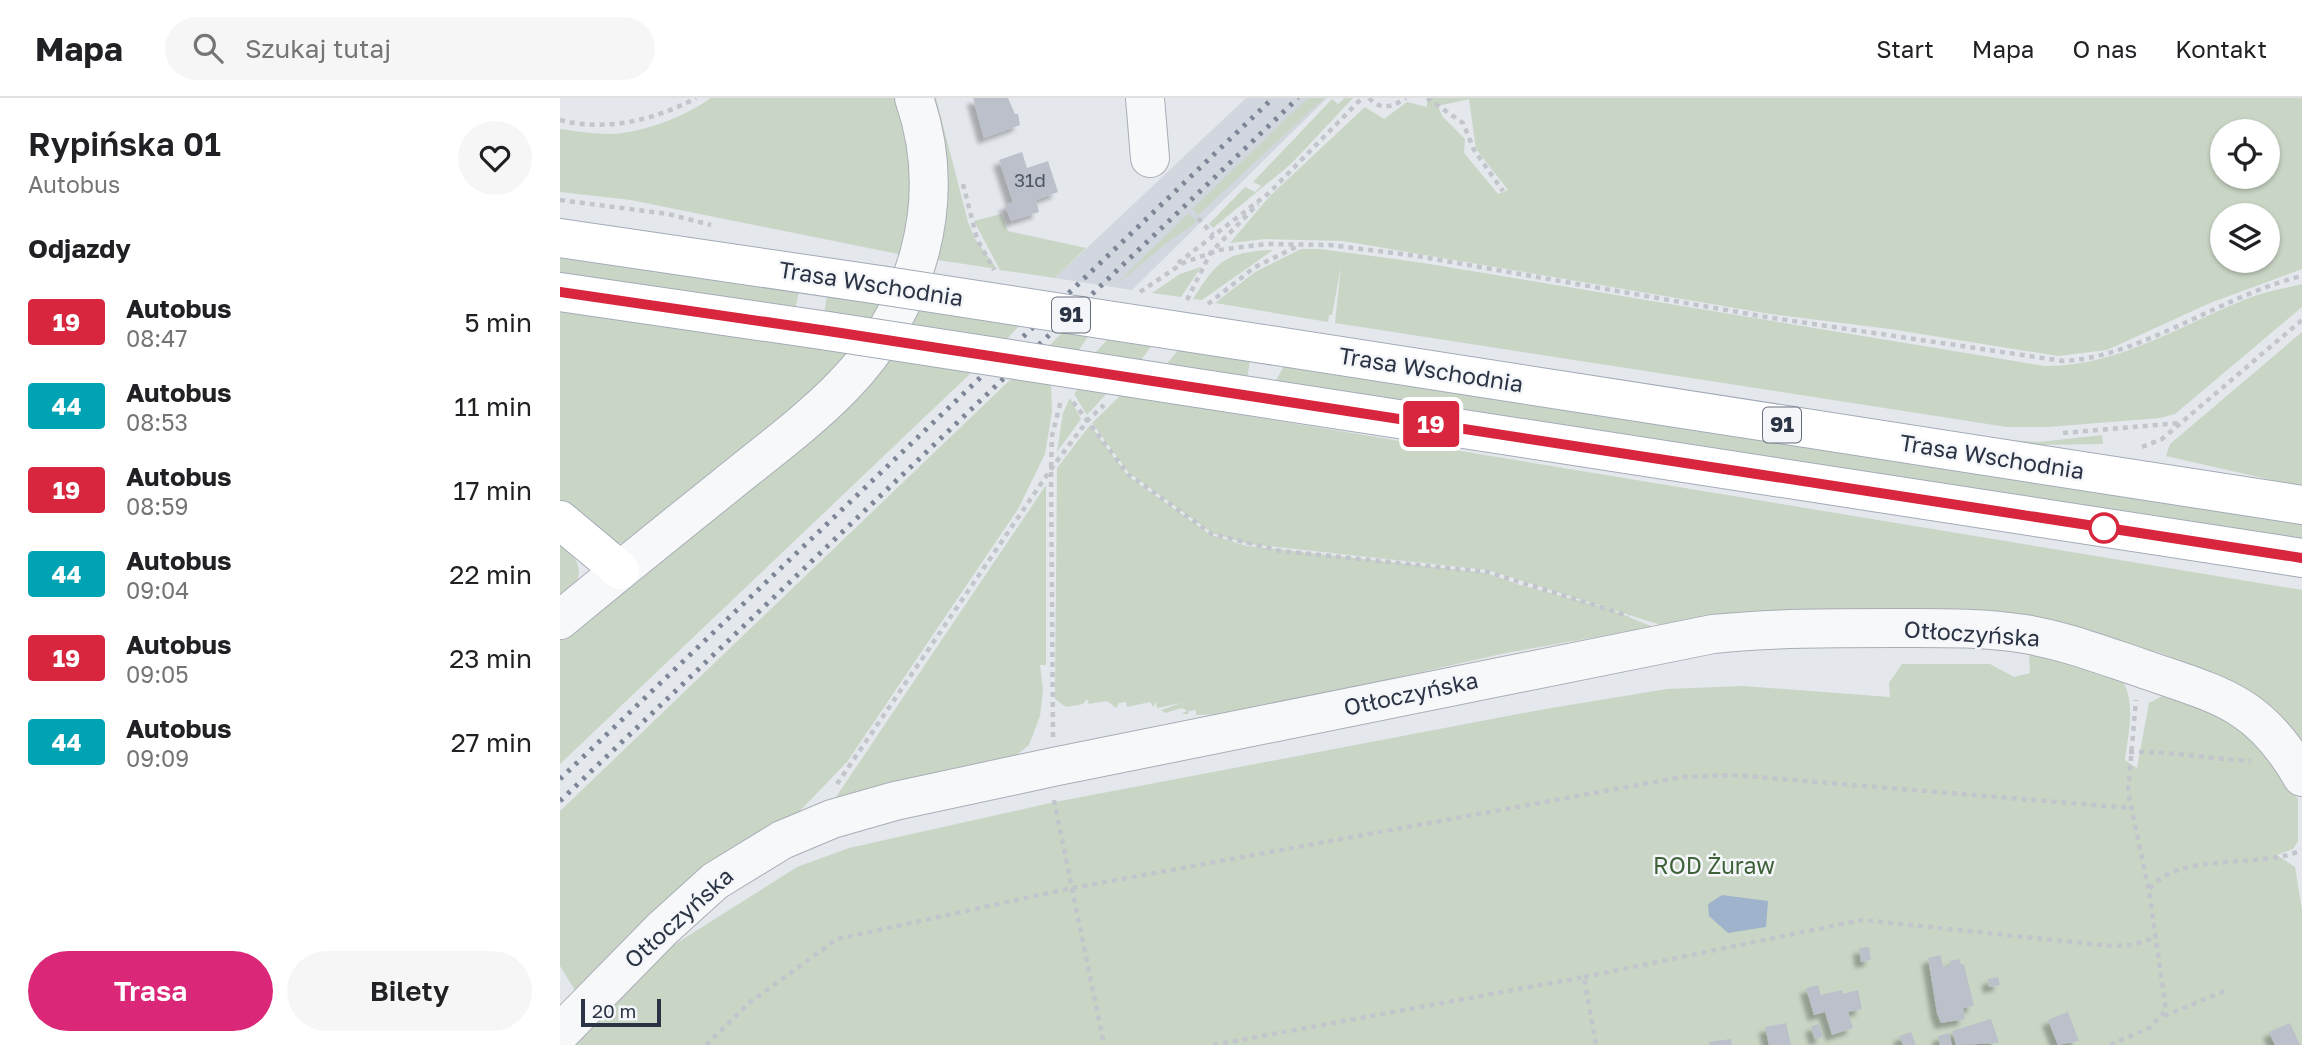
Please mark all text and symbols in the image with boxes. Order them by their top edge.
search box [165,17,655,80]
text: Mapa [35,29,123,68]
icon: search [189,29,227,67]
text: Szukaj tutaj [245,33,391,64]
text: Start [1876,34,1934,63]
text: Mapa [1972,34,2034,63]
text: O nas [2072,34,2137,63]
text: Kontakt [2175,34,2267,63]
map controls [2210,119,2280,273]
button: locate [2210,119,2280,189]
button: heart [458,121,532,195]
text: Rypińska 01 [28,124,221,163]
house number: 31d [1014,168,1046,191]
text: Autobus [28,170,120,198]
button: layers [2210,203,2280,273]
text: Odjazdy [28,233,131,264]
street label: Trasa Wschodnia [777,255,965,311]
text: Autobus [126,293,232,324]
road number: 91 [1052,298,1090,332]
text: 19 [53,307,80,336]
text: 5 min [464,307,532,338]
text: 08:47 [126,324,187,352]
street label: Trasa Wschodnia [1337,341,1525,397]
text: Autobus [126,377,232,408]
text: 44 [52,391,82,420]
text: 11 min [454,391,532,422]
line badge: 19 [1400,401,1463,447]
text: 08:53 [126,408,188,436]
road number: 91 [1763,408,1801,442]
text: 19 [1417,409,1445,438]
street label: Trasa Wschodnia [1898,428,2086,484]
text: Autobus [126,461,232,492]
text: 19 [53,475,80,504]
text: 17 min [453,475,532,506]
text: 08:59 [126,492,188,520]
unlabelled marker [2089,513,2119,543]
text: Autobus [126,545,232,576]
text: 44 [52,559,82,588]
text: 22 min [449,559,532,590]
text: 09:04 [126,576,189,604]
street label: Otłoczyńska [1903,614,2041,652]
text: Autobus [126,629,232,660]
text: 19 [53,643,80,672]
text: 23 min [449,643,532,674]
text: 09:05 [126,660,189,688]
street label: Otłoczyńska [1341,665,1481,721]
text: Autobus [126,713,232,744]
text: 44 [52,727,82,756]
text: 27 min [451,727,532,758]
text: 09:09 [126,744,189,772]
park label: ROD Żuraw [1653,851,1775,879]
street label: Otłoczyńska [618,861,738,973]
button: Trasa [28,951,273,1031]
button: Bilety [287,951,532,1031]
scale bar [581,996,662,1028]
text: 20 m [592,999,636,1022]

